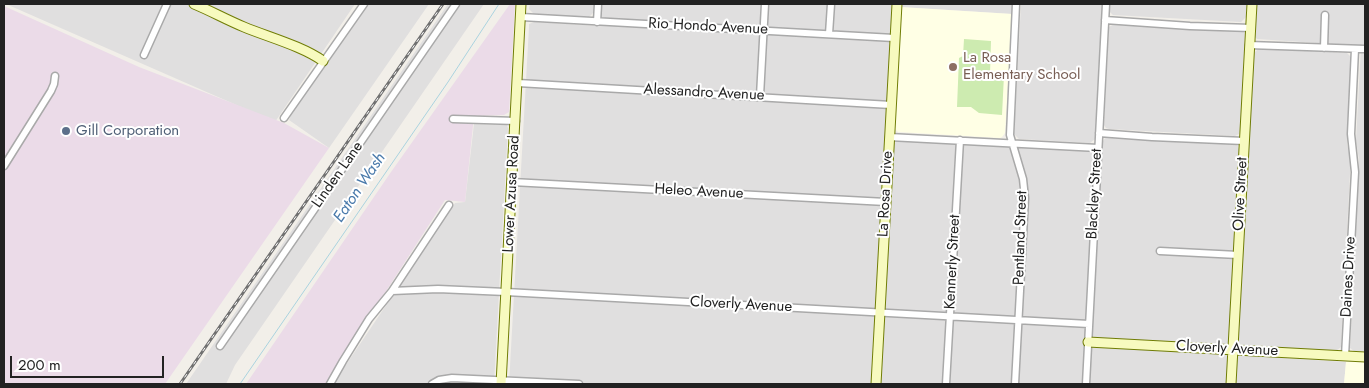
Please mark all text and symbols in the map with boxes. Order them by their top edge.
street label: Rio Hondo Avenue [648,15,768,39]
place label: La Rosa Elementary School [963,49,1080,84]
marker: La Rosa Elementary School [947,61,959,73]
street label: Alessandro Avenue [643,81,765,105]
place label: Gill Corporation [76,122,179,140]
marker: Gill Corporation [60,125,72,137]
street label: Lower Azusa Road [500,135,524,253]
street label: Linden Lane [309,138,367,212]
street label: Blackley Street [1084,148,1106,240]
water label: Eaton Wash [330,150,390,226]
street label: La Rosa Drive [875,151,897,237]
street label: Olive Street [1230,157,1252,231]
street label: Heleo Avenue [654,181,744,203]
street label: Pentland Street [1010,191,1032,285]
street label: Kennerly Street [942,214,964,310]
street label: Daines Drive [1338,236,1360,318]
street label: Cloverly Avenue [689,293,793,317]
street label: Cloverly Avenue [1175,337,1279,361]
scale bar [12,346,166,378]
text: 200 m [18,354,61,376]

